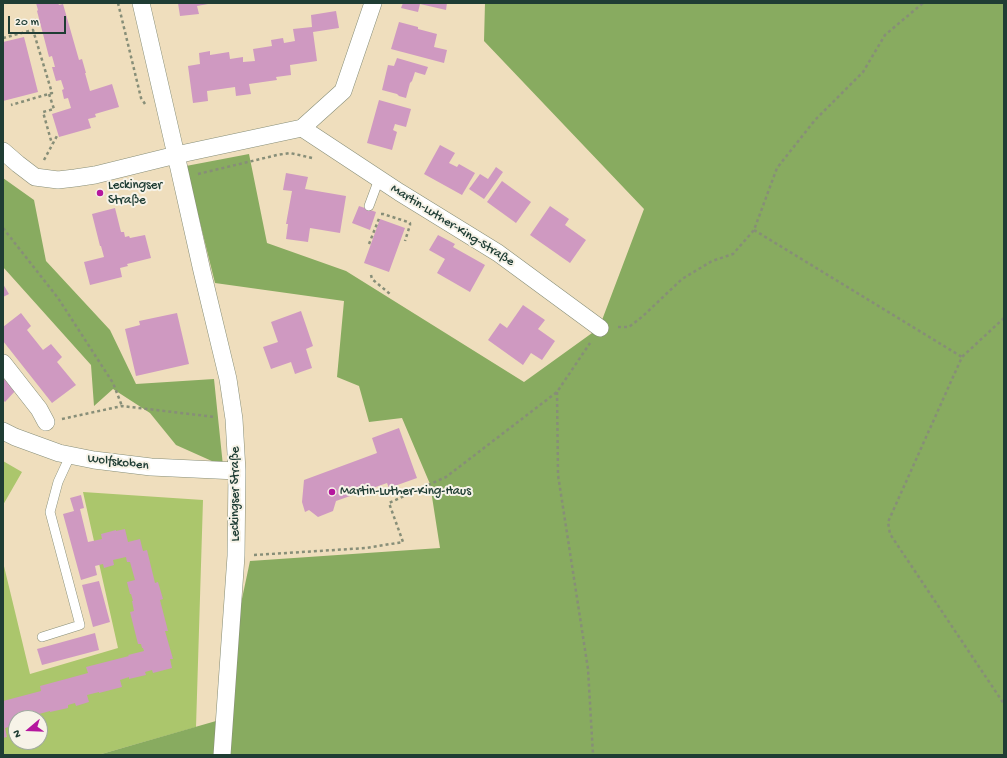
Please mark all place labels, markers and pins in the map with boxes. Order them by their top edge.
place label: Leckingser Straße [108,178,162,209]
marker: Leckingser Straße [95,188,105,198]
place label: Martin-Luther-King-Haus [340,484,471,500]
marker: Martin-Luther-King-Haus [327,487,337,497]

